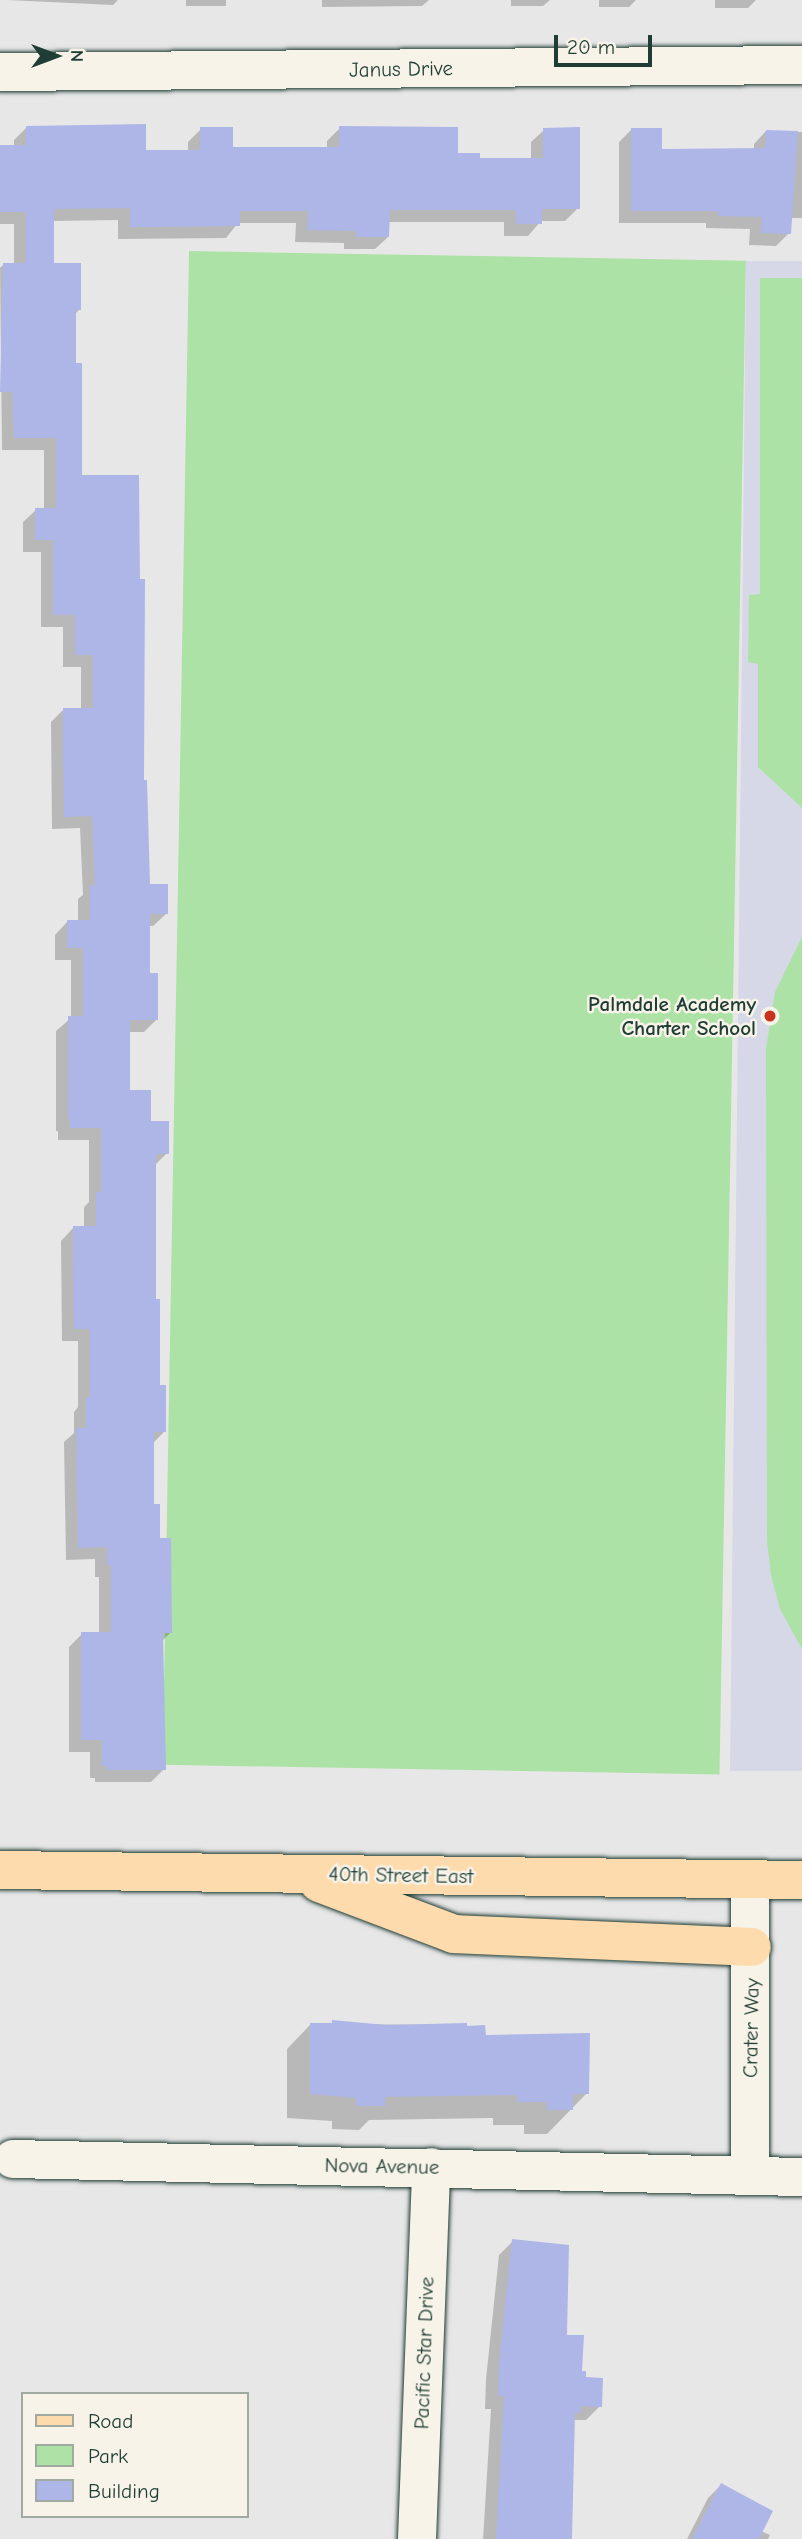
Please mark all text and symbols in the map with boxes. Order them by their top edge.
north arrow [21,21,91,91]
scale bar [557,21,655,65]
text: 20 m [567,35,615,59]
text: N [66,50,88,62]
street label: Janus Drive [349,55,453,83]
place label: Palmdale Academy Charter School [588,991,756,1041]
marker: Palmdale Academy Charter School [762,1008,778,1024]
street label: 40th Street East [328,1861,474,1889]
street label: Crater Way [738,1978,764,2078]
street label: Nova Avenue [324,2152,440,2180]
street label: Pacific Star Drive [409,2276,439,2430]
legend [21,2392,248,2518]
text: Road [88,2409,133,2433]
text: Park [88,2444,128,2468]
text: Building [88,2479,160,2503]

